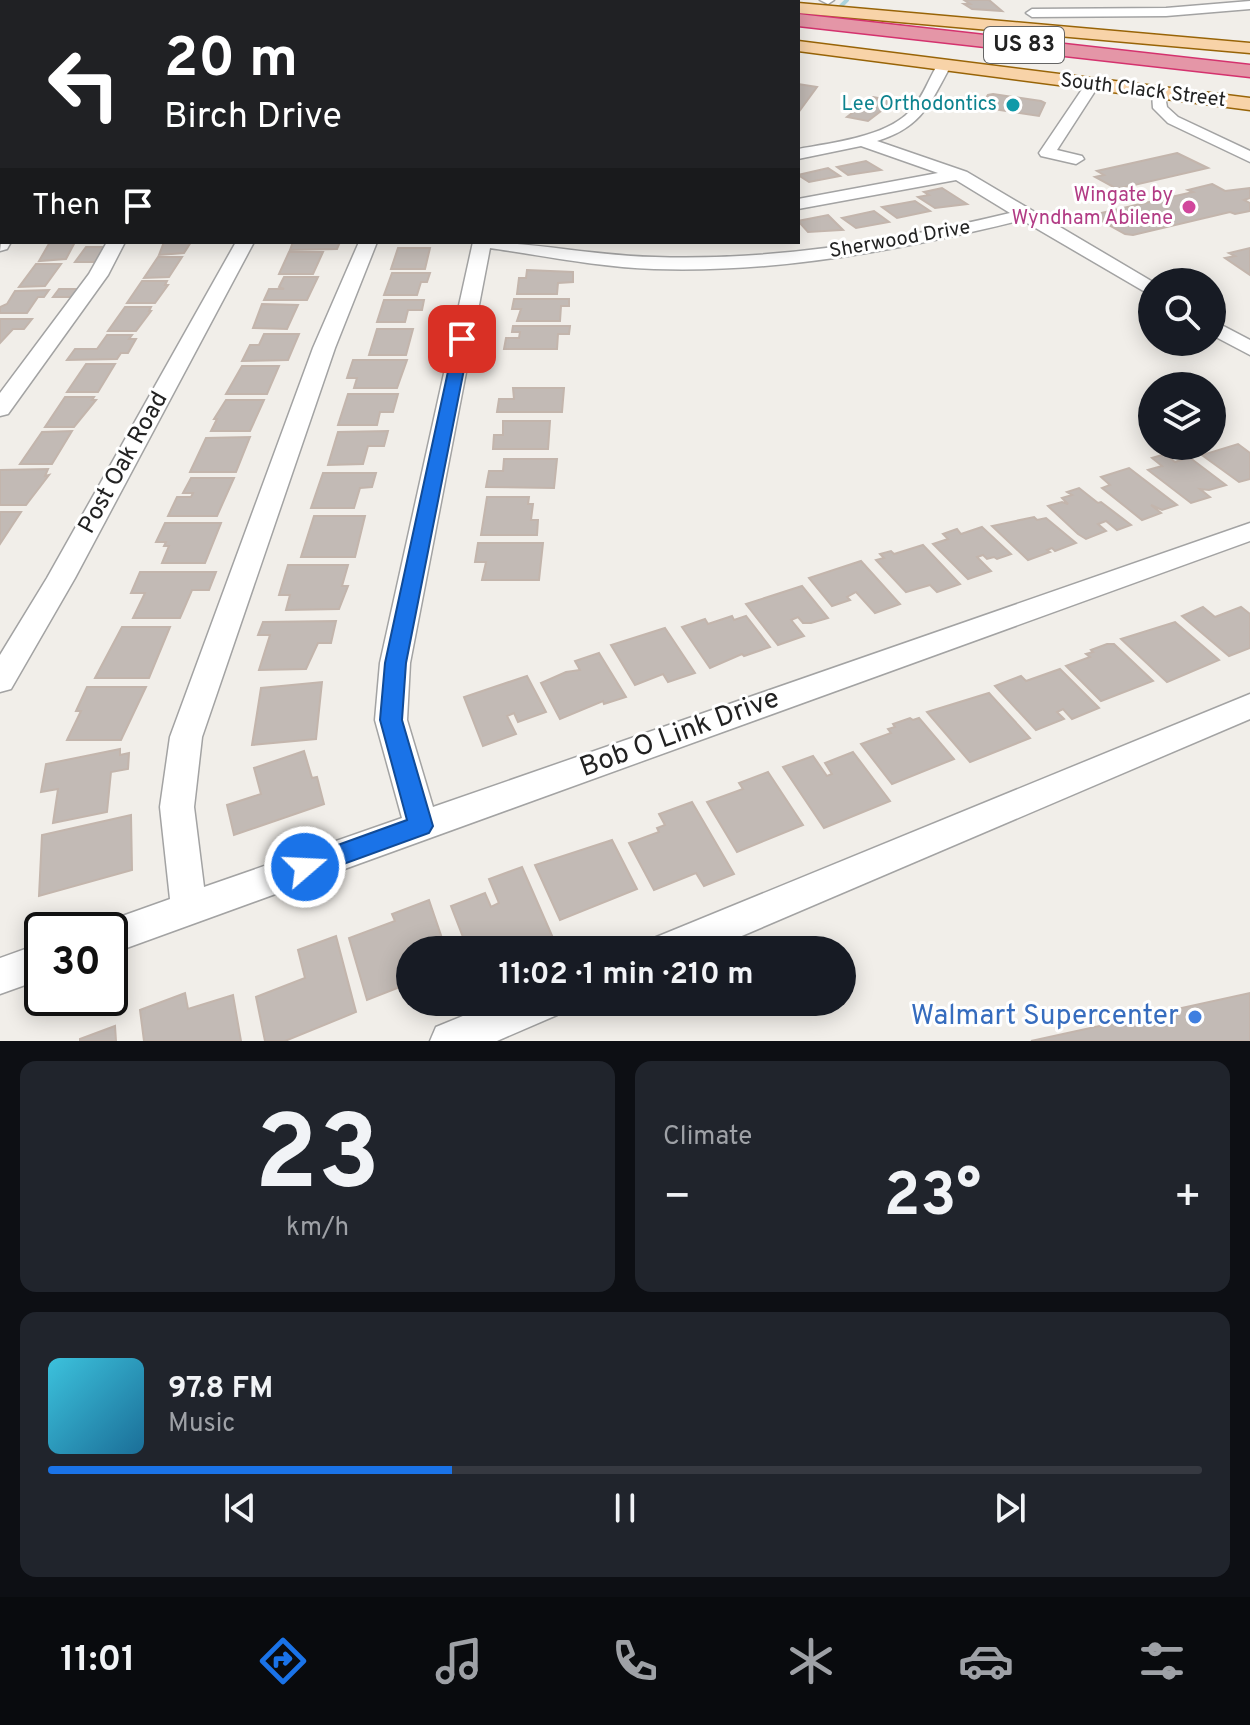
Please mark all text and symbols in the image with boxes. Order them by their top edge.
text: 20 m [164,26,298,96]
road number: US 83 [984,27,1064,63]
icon: left [32,32,136,136]
street label: South Clack Street [1059,68,1227,114]
place label: Lee Orthodontics [842,92,997,118]
text: Birch Drive [164,95,342,141]
marker: Lee Orthodontics [1004,96,1022,114]
place label: Wingate by Wyndham Abilene [1011,183,1173,232]
icon: arrive [116,184,160,228]
text: Then [32,188,100,225]
marker: Wingate by Wyndham Abilene [1180,198,1198,216]
street label: Sherwood Drive [827,215,973,265]
map controls [1138,268,1226,460]
button: search [1138,268,1226,356]
pin [428,305,496,373]
icon: arrive [440,317,484,361]
button: layers [1138,372,1226,460]
street label: Post Oak Road [73,387,175,539]
street label: Bob O Link Drive [575,681,785,787]
position arrow [263,825,347,909]
speed limit sign: 30 [24,912,128,1016]
text: 11:02 · 1 min · 210 m [498,957,754,994]
place label: Walmart Supercenter [911,999,1179,1035]
marker: Walmart Supercenter [1186,1008,1204,1026]
text: 23 [255,1094,380,1226]
text: Climate [663,1121,752,1154]
text: 23° [884,1161,981,1237]
text: − [663,1171,691,1227]
text: + [1174,1171,1202,1227]
text: km/h [286,1212,349,1245]
text: 97.8 FM [168,1371,273,1408]
text: Music [168,1408,235,1441]
icon: previous [218,1486,262,1530]
icon: pause [603,1486,647,1530]
icon: next [988,1486,1032,1530]
icon: directions [255,1633,311,1689]
icon: music [431,1633,487,1689]
icon: phone [607,1633,663,1689]
icon: climate [783,1633,839,1689]
icon: car [958,1633,1014,1689]
icon: filters [1134,1633,1190,1689]
text: 11:01 [60,1638,136,1684]

